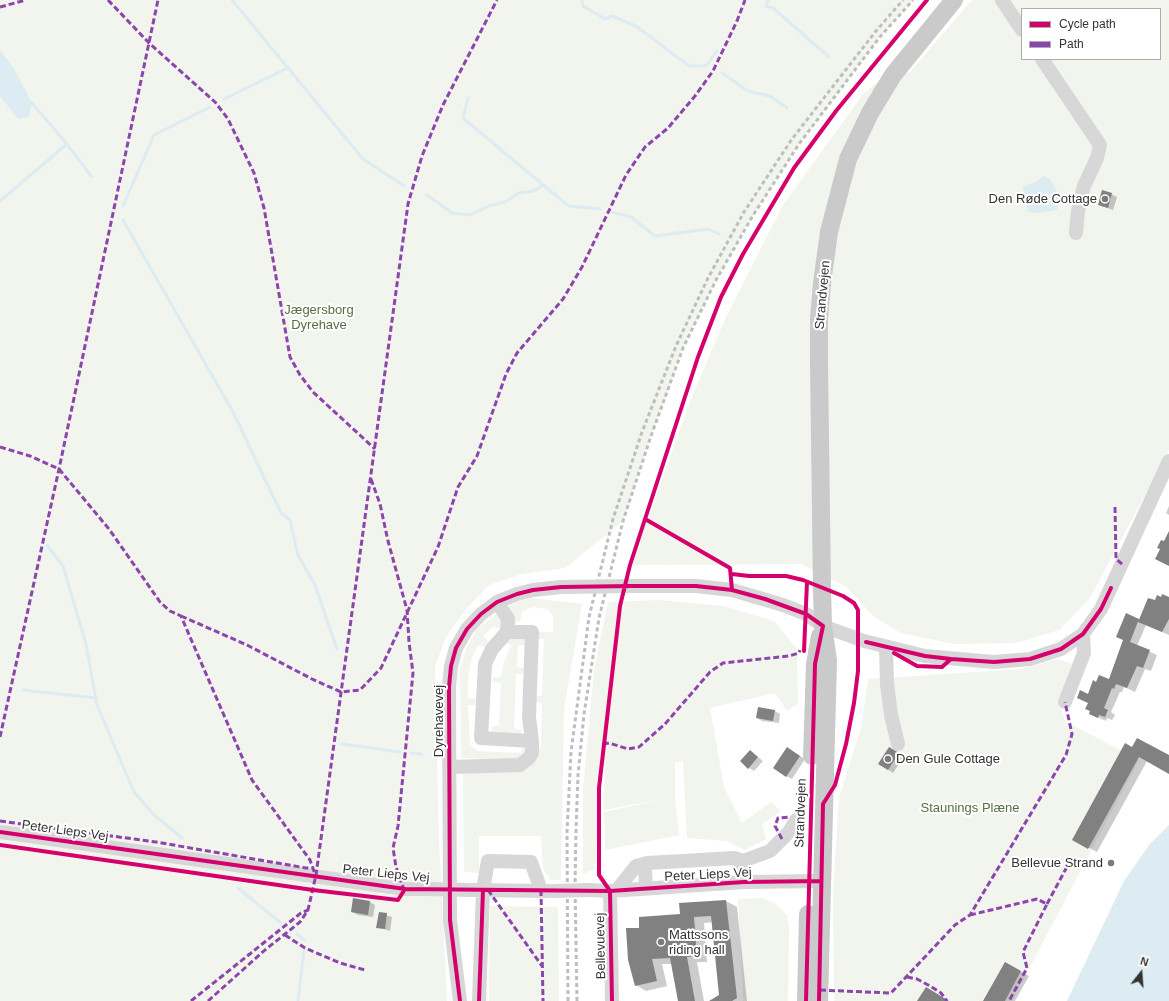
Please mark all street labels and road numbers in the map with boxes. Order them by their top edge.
street label: Strandvejen [812,260,834,330]
street label: Dyrehavevej [431,685,447,757]
street label: Strandvejen [792,778,810,848]
street label: Peter Lieps Vej [21,817,109,845]
street label: Peter Lieps Vej [342,862,430,886]
street label: Peter Lieps Vej [664,865,752,885]
street label: Bellevuevej [593,913,609,979]

